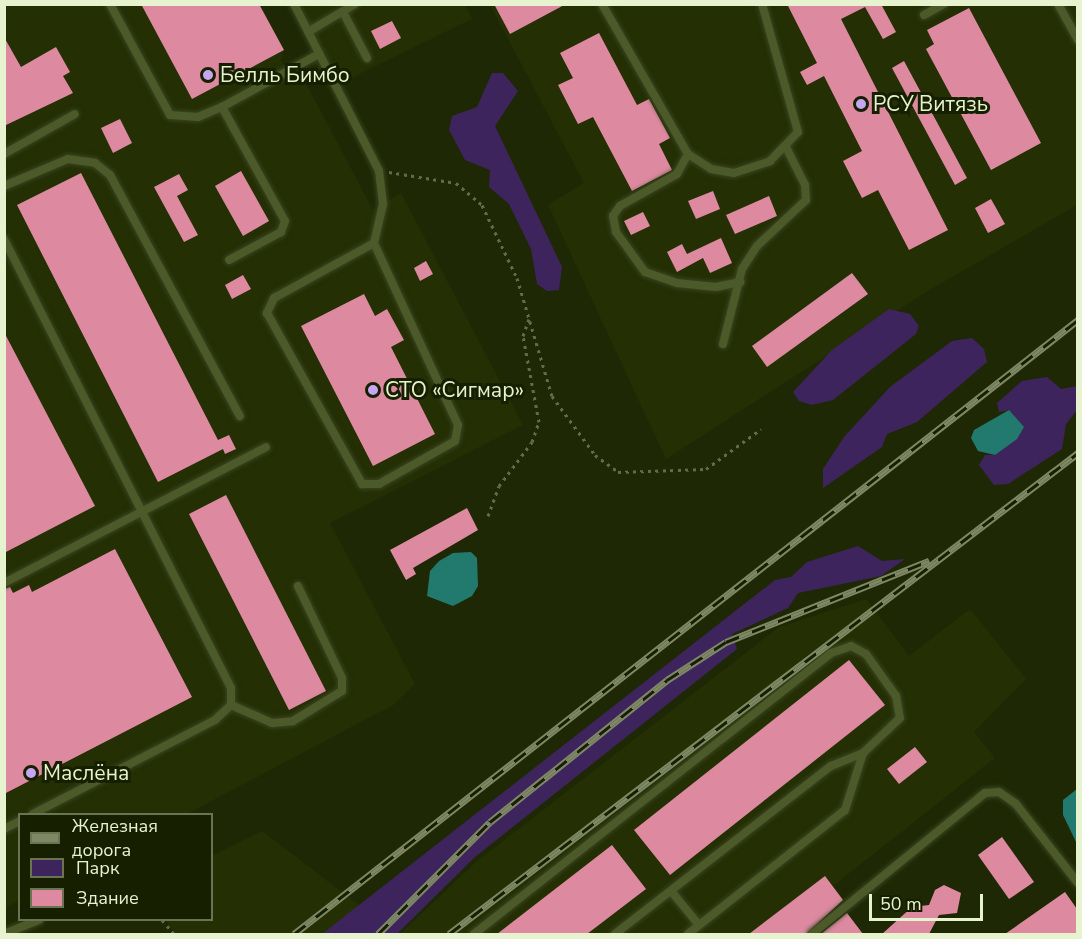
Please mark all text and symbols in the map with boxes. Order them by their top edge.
place label: Белль Бимбо [220,62,350,88]
marker: Белль Бимбо [201,68,215,82]
place label: РСУ Витязь [873,91,988,117]
marker: РСУ Витязь [854,97,868,111]
place label: СТО «Сигмар» [385,377,524,403]
marker: СТО «Сигмар» [366,383,380,397]
place label: Маслёна [43,760,129,786]
marker: Маслёна [24,766,38,780]
legend [18,813,213,921]
text: Железная дорога [72,814,158,862]
text: Парк [76,856,119,880]
scale bar [872,882,986,920]
text: Здание [76,886,139,910]
text: 50 m [880,892,922,916]

